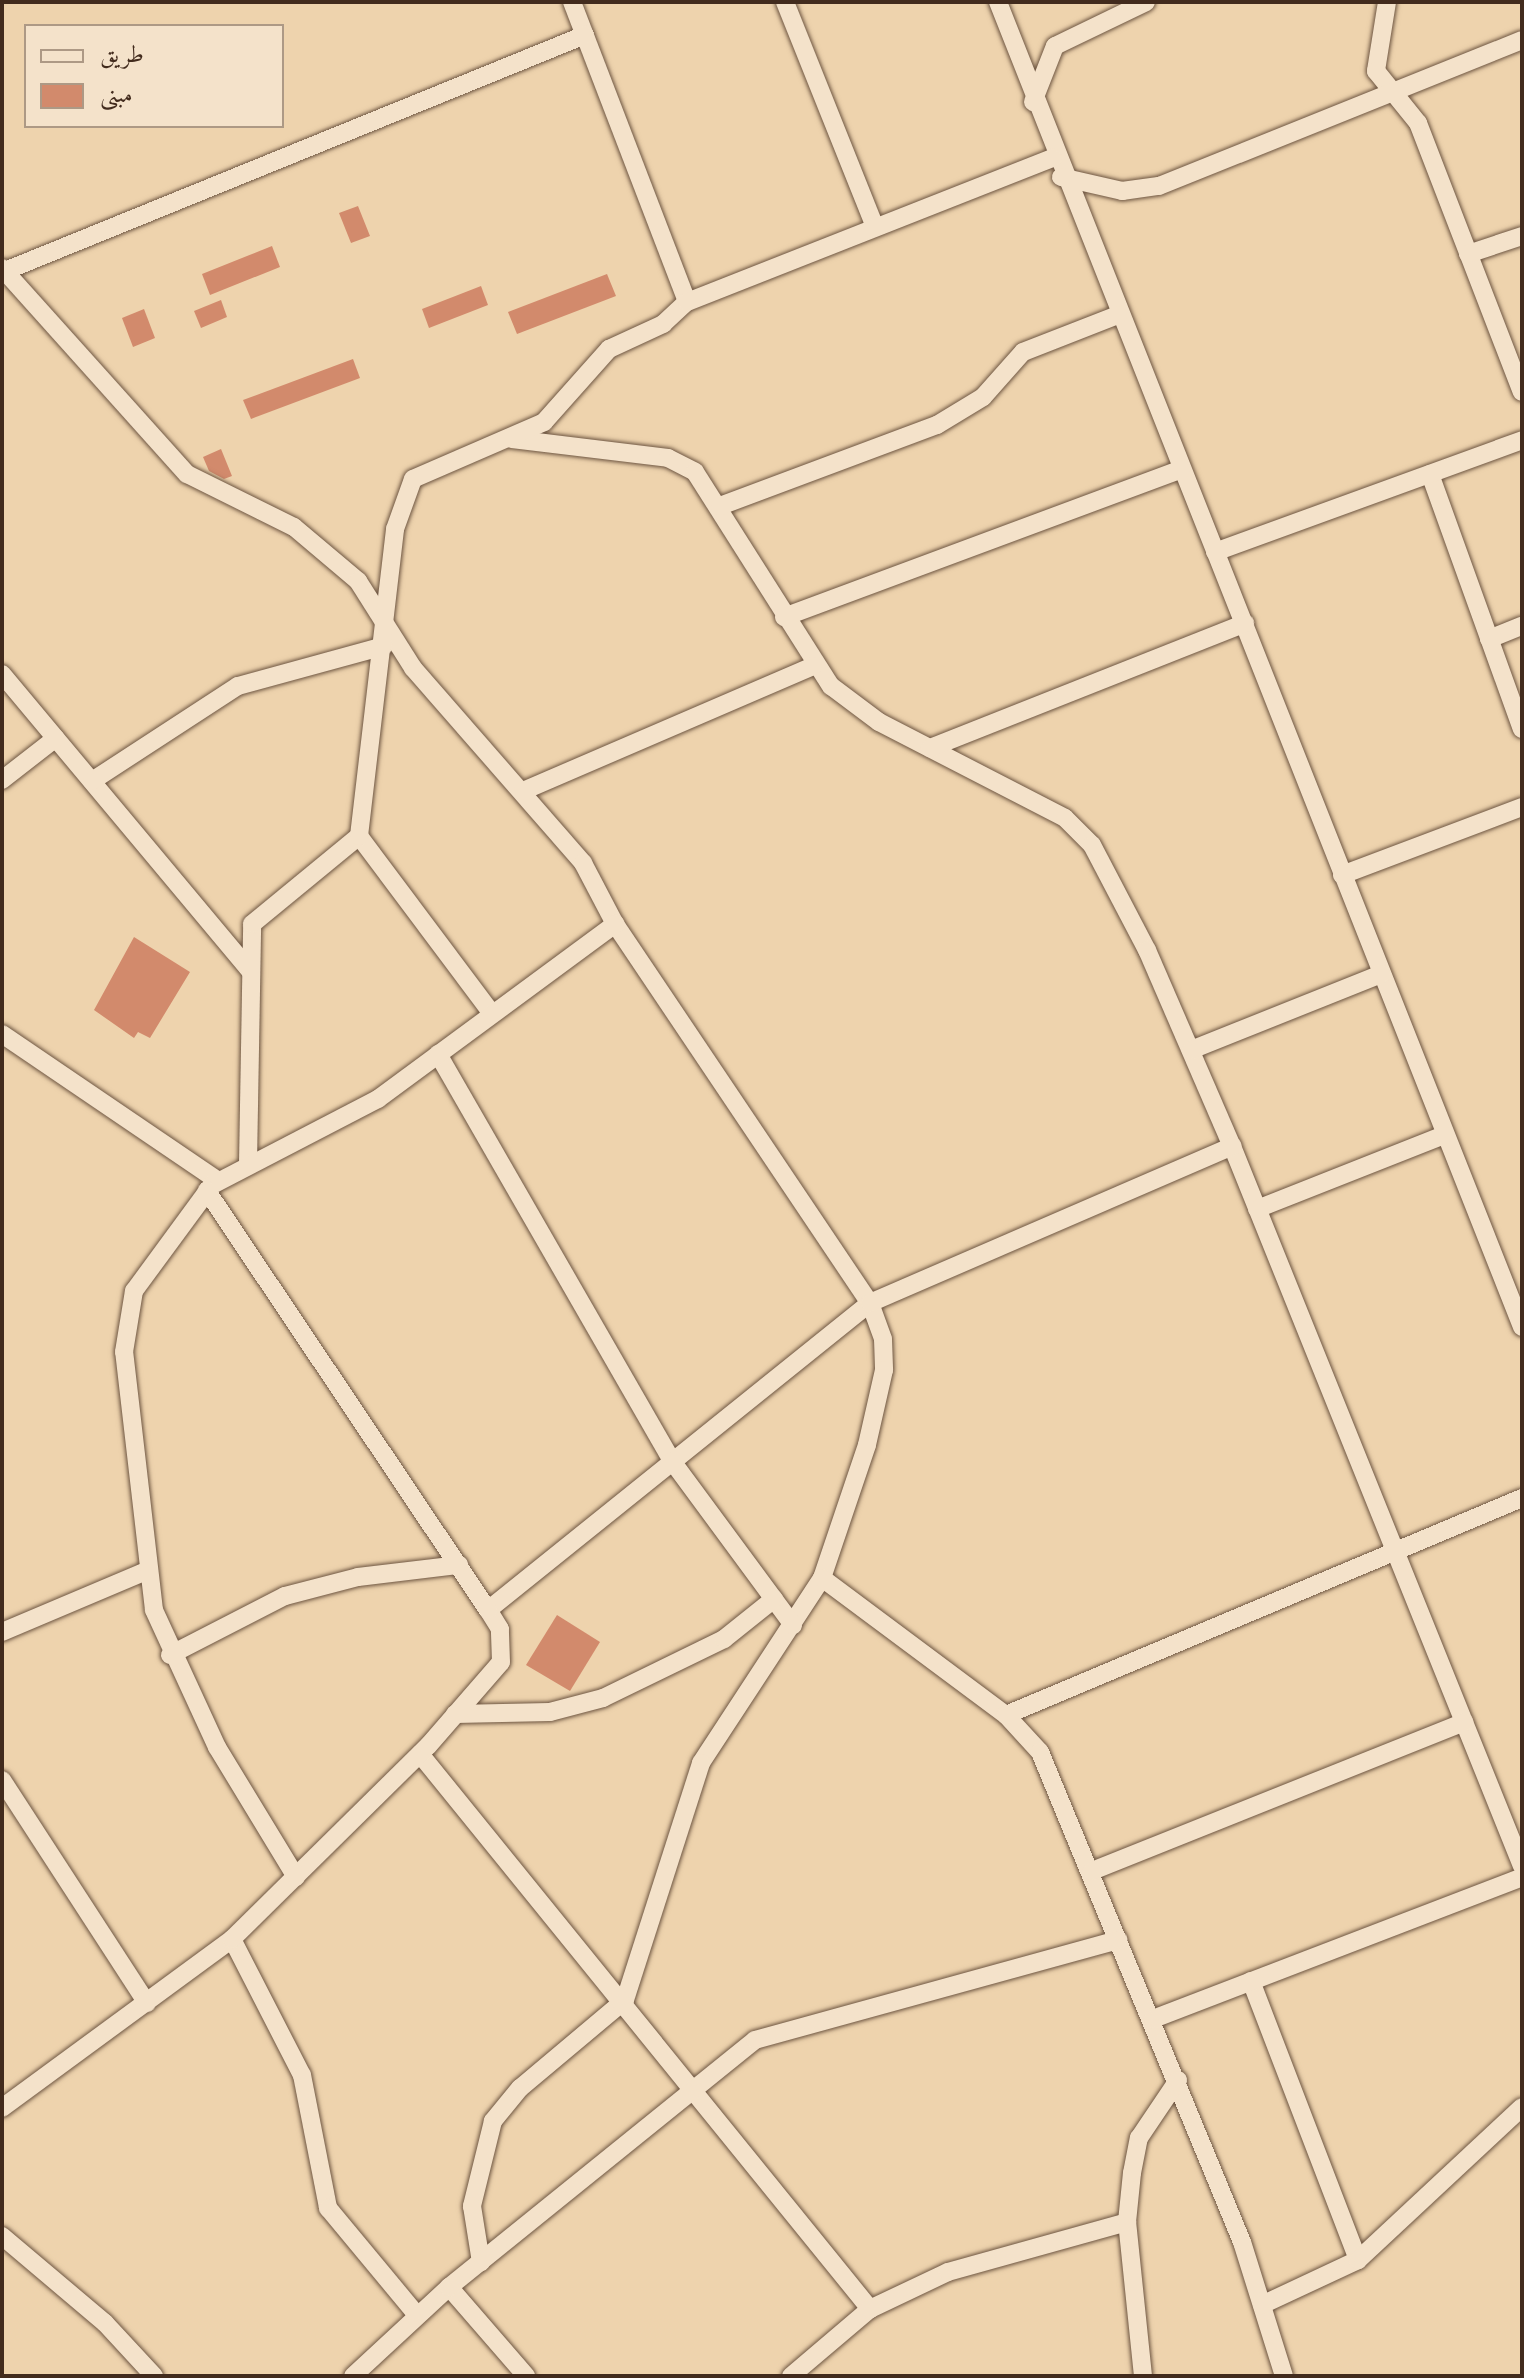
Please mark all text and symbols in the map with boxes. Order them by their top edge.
legend [24,24,284,128]
text: طريق [100,39,144,70]
text: مبنى [100,79,133,110]

